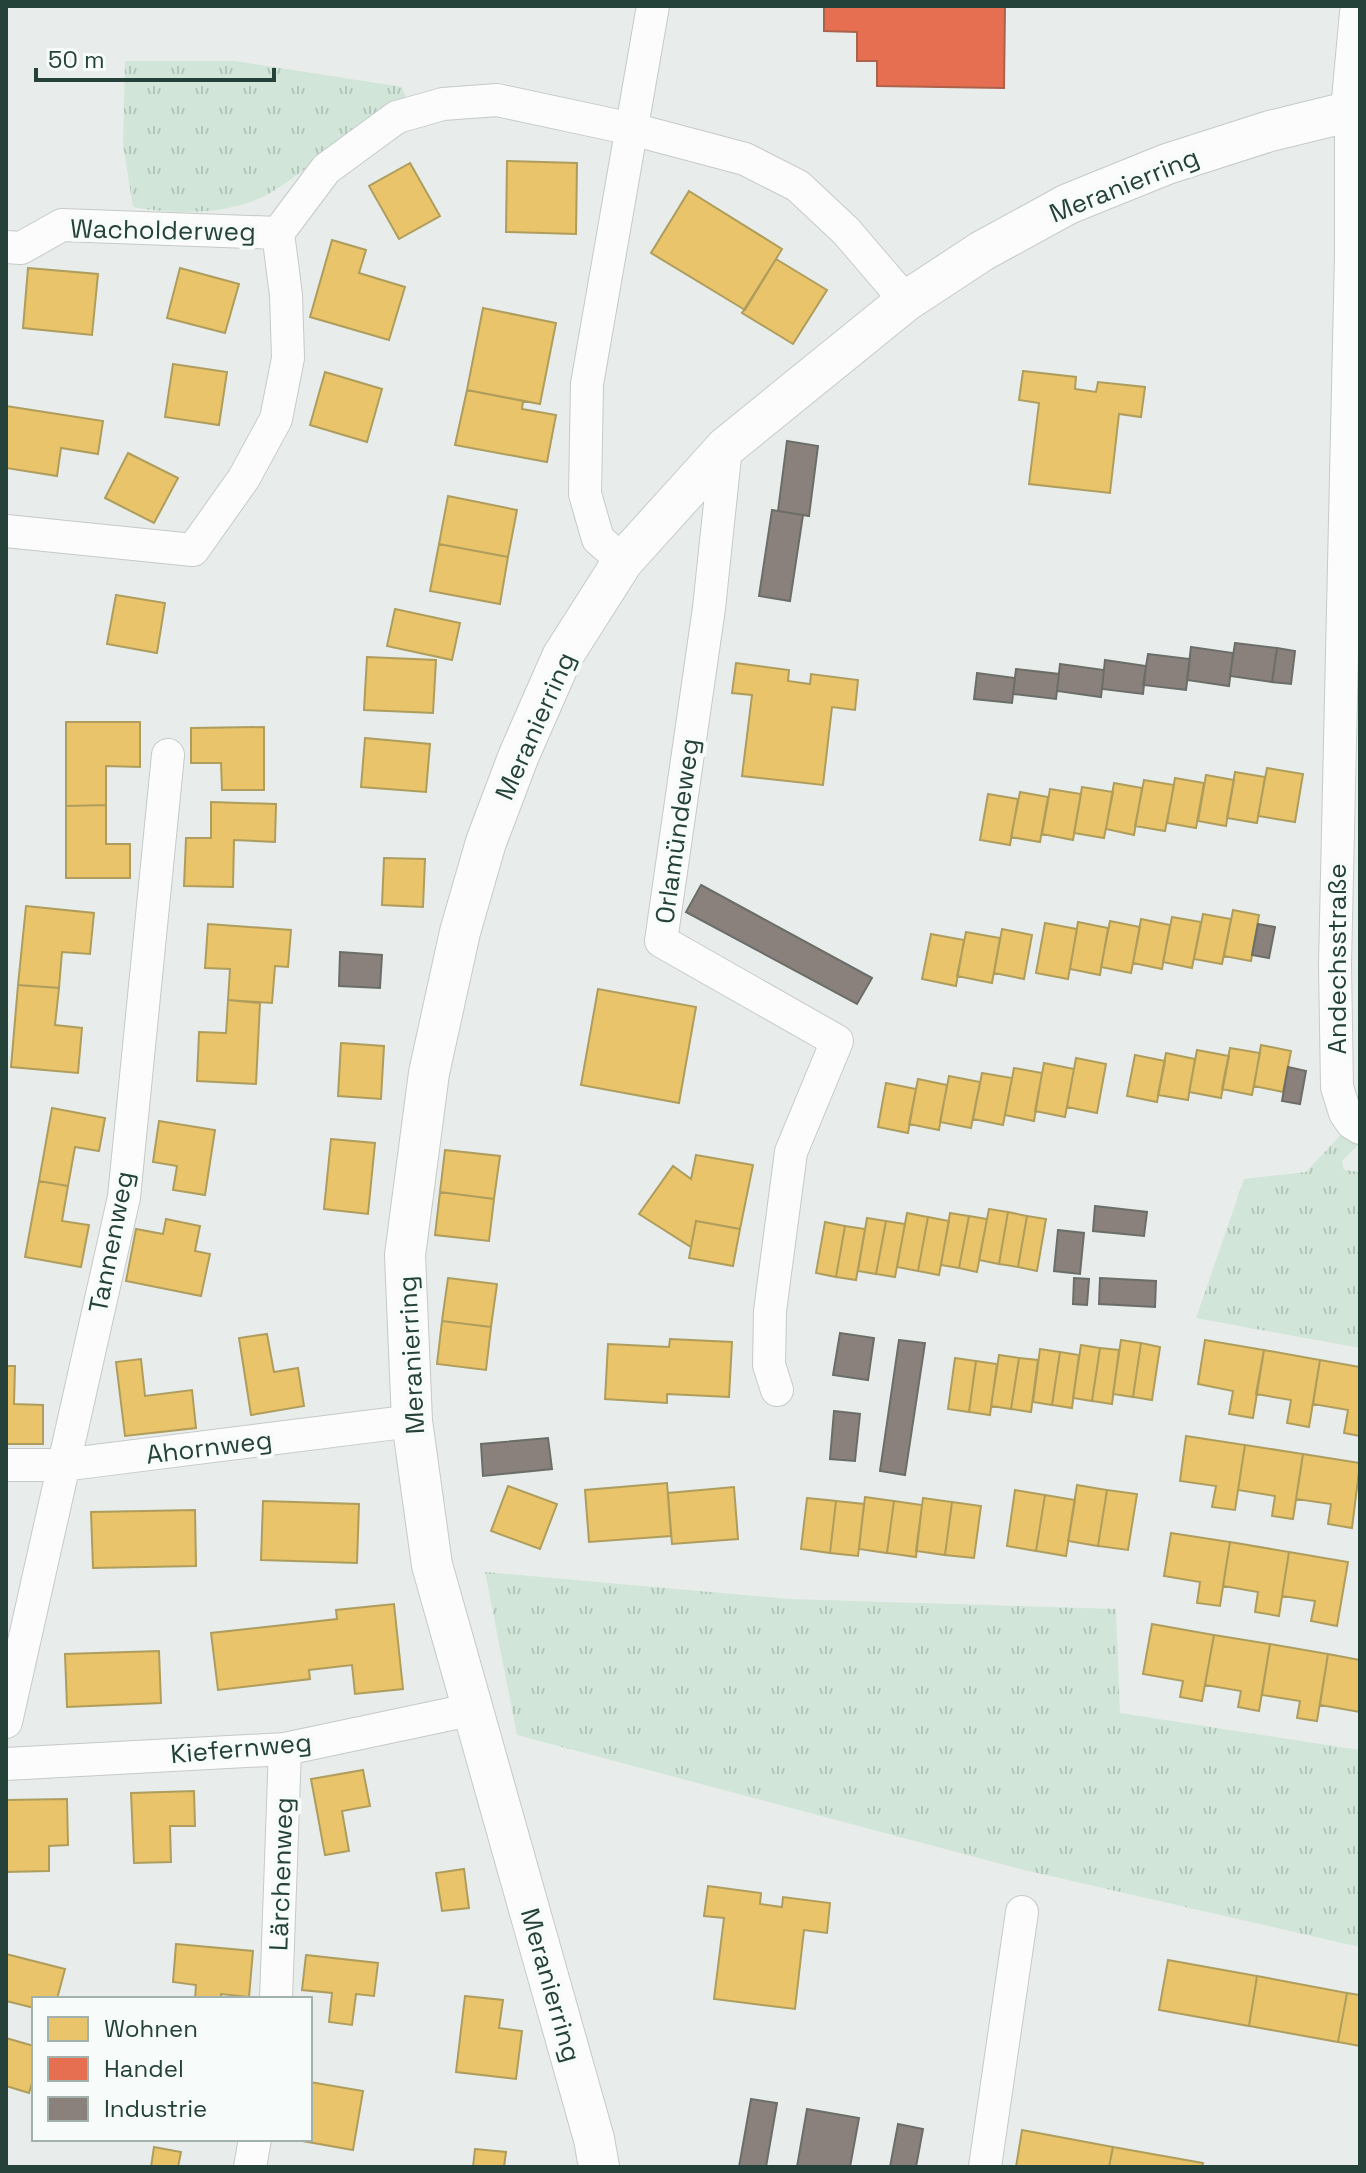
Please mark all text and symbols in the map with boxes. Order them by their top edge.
scale bar [36,32,274,82]
text: 50 m [48,44,105,75]
street label: Meranierring [1044,140,1204,230]
street label: Wacholderweg [70,211,256,249]
street label: Meranierring [487,647,583,805]
street label: Orlamündeweg [647,736,707,926]
street label: Andechsstraße [1320,863,1354,1055]
street label: Tannenweg [81,1168,141,1316]
street label: Meranierring [390,1275,432,1435]
street label: Ahornweg [144,1422,274,1472]
street label: Kiefernweg [169,1725,313,1771]
street label: Lärchenweg [261,1797,301,1951]
street label: Meranierring [513,1904,589,2066]
legend [32,1997,312,2141]
text: Wohnen [104,2013,198,2044]
text: Handel [104,2053,184,2084]
text: Industrie [104,2093,207,2124]

